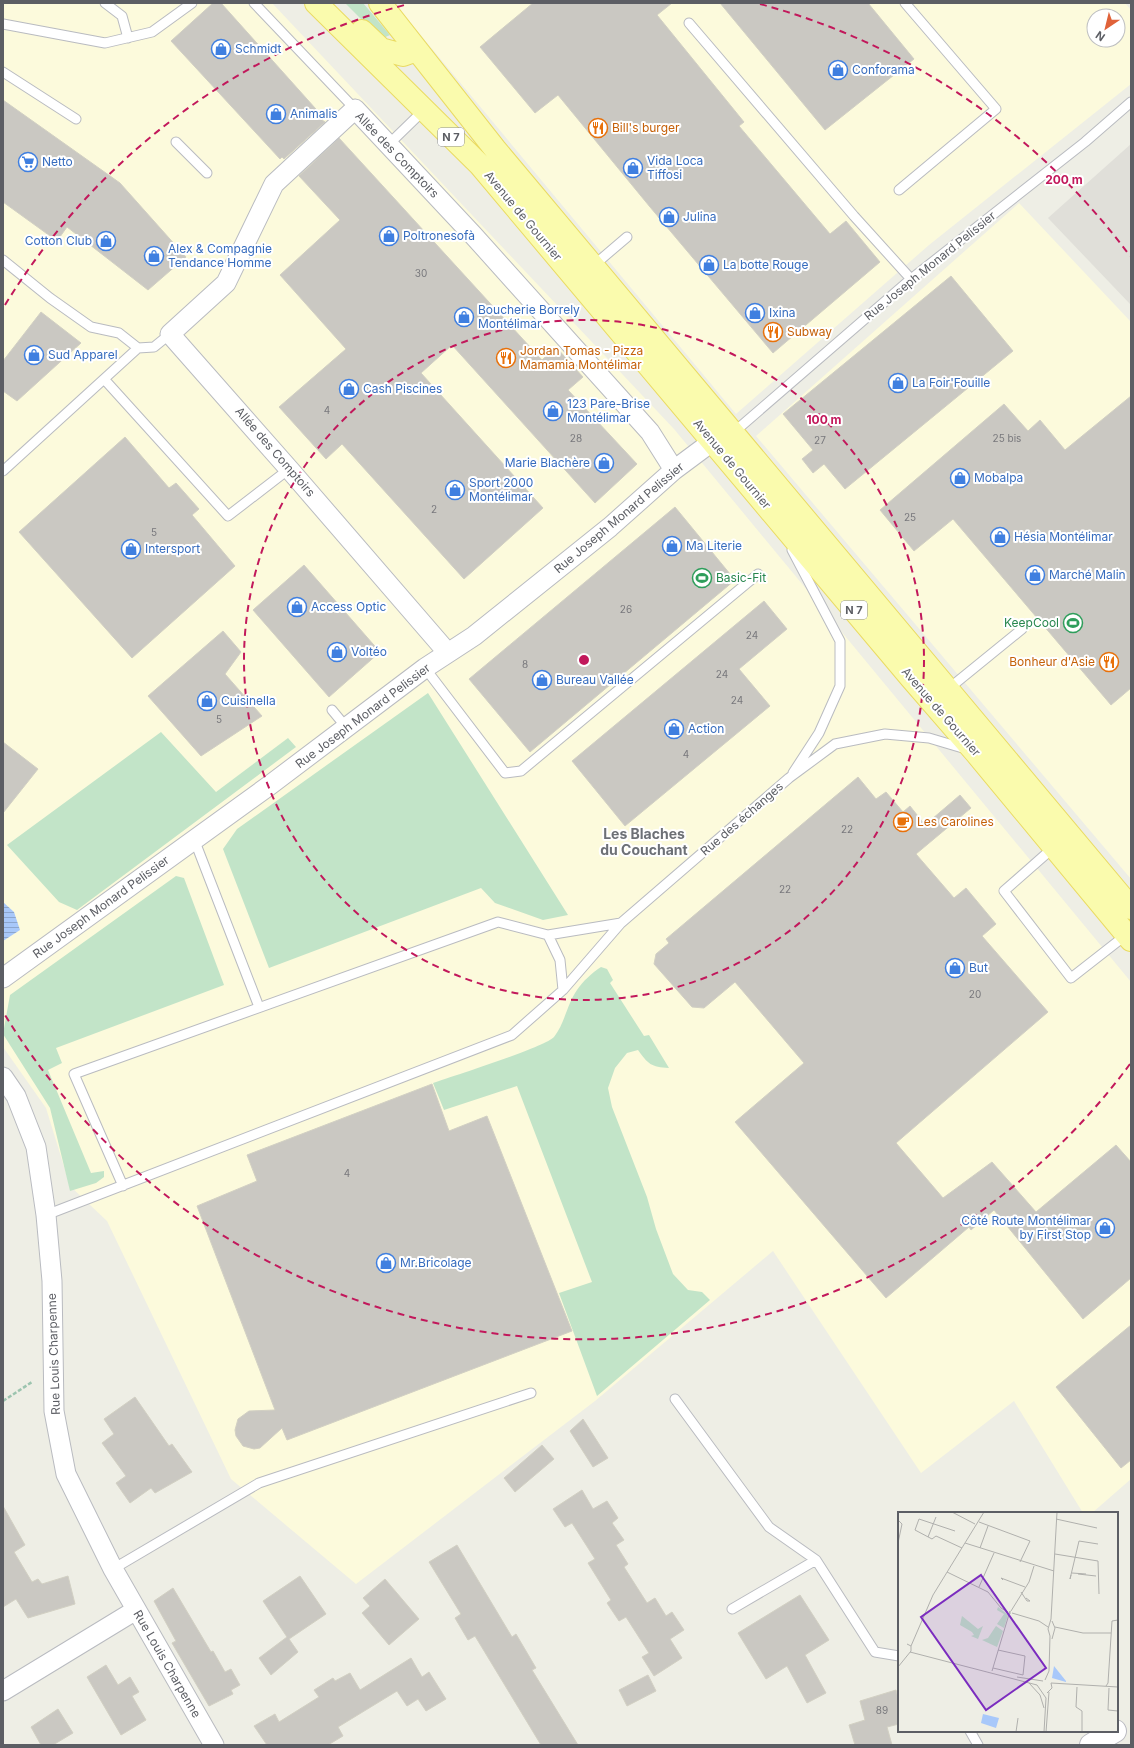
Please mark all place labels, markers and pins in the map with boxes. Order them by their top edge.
shop icon: Schmidt [210,38,232,60]
place label: Schmidt [235,41,282,56]
shop icon: Conforama [827,59,849,81]
place label: Conforama [852,62,915,77]
shop icon: Animalis [265,103,287,125]
place label: Animalis [290,106,338,121]
restaurant icon: Bill's burger [587,117,609,139]
place label: Bill's burger [612,120,680,135]
supermarket icon: Netto [17,151,39,173]
place label: Vida Loca Tiffosi [647,153,703,182]
place label: Netto [42,154,73,169]
shop icon: Vida Loca Tiffosi [622,157,644,179]
shop icon: Julina [658,206,680,228]
place label: Julina [683,209,717,224]
shop icon: Poltronesofà [378,225,400,247]
place label: Poltronesofà [403,228,475,243]
shop icon: Cotton Club [95,230,117,252]
place label: Cotton Club [25,233,92,248]
place label: Alex & Compagnie Tendance Homme [168,241,272,270]
shop icon: Alex & Compagnie Tendance Homme [143,245,165,267]
shop icon: La botte Rouge [698,254,720,276]
place label: La botte Rouge [723,257,808,272]
place label: Boucherie Borrely Montélimar [478,302,580,331]
shop icon: Ixina [744,302,766,324]
place label: Ixina [769,305,796,320]
shop icon: Boucherie Borrely Montélimar [453,306,475,328]
restaurant icon: Subway [762,321,784,343]
place label: Subway [787,324,832,339]
place label: Jordan Tomas - Pizza Mamamia Montélimar [520,343,643,372]
shop icon: Sud Apparel [23,344,45,366]
place label: Sud Apparel [48,347,118,362]
restaurant icon: Jordan Tomas - Pizza Mamamia Montélimar [495,347,517,369]
shop icon: La Foir'Fouille [887,372,909,394]
place label: La Foir'Fouille [912,375,990,390]
shop icon: Cash Piscines [338,378,360,400]
place label: Cash Piscines [363,381,442,396]
place label: 123 Pare-Brise Montélimar [567,396,650,425]
shop icon: 123 Pare-Brise Montélimar [542,400,564,422]
shop icon: Marie Blachère [593,452,615,474]
place label: Marie Blachère [505,455,590,470]
shop icon: Mobalpa [949,467,971,489]
place label: Mobalpa [974,470,1023,485]
place label: Sport 2000 Montélimar [469,475,533,504]
shop icon: Sport 2000 Montélimar [444,479,466,501]
shop icon: Hésia Montélimar [989,526,1011,548]
place label: Hésia Montélimar [1014,529,1113,544]
shop icon: Ma Literie [661,535,683,557]
shop icon: Intersport [120,538,142,560]
place label: Ma Literie [686,538,742,553]
place label: Intersport [145,541,200,556]
shop icon: Marché Malin [1024,564,1046,586]
sports icon: Basic-Fit [691,567,713,589]
place label: Marché Malin [1049,567,1126,582]
place label: Basic-Fit [716,570,766,585]
shop icon: Access Optic [286,596,308,618]
place label: Access Optic [311,599,386,614]
sports icon: KeepCool [1062,612,1084,634]
place label: KeepCool [1004,615,1059,630]
shop icon: Voltéo [326,641,348,663]
place label: Voltéo [351,644,387,659]
restaurant icon: Bonheur d'Asie [1098,651,1120,673]
centre of rings [577,653,591,667]
place label: Bonheur d'Asie [1009,654,1095,669]
shop icon: Bureau Vallée [531,669,553,691]
place label: Bureau Vallée [556,672,634,687]
shop icon: Cuisinella [196,690,218,712]
place label: Cuisinella [221,693,276,708]
shop icon: Action [663,718,685,740]
place label: Action [688,721,724,736]
cafe icon: Les Carolines [892,811,914,833]
place label: Les Carolines [917,814,994,829]
shop icon: But [944,957,966,979]
place label: But [969,960,988,975]
place label: Côté Route Montélimar by First Stop [961,1213,1091,1242]
shop icon: Côté Route Montélimar by First Stop [1094,1217,1116,1239]
shop icon: Mr.Bricolage [375,1252,397,1274]
place label: Mr.Bricolage [400,1255,472,1270]

